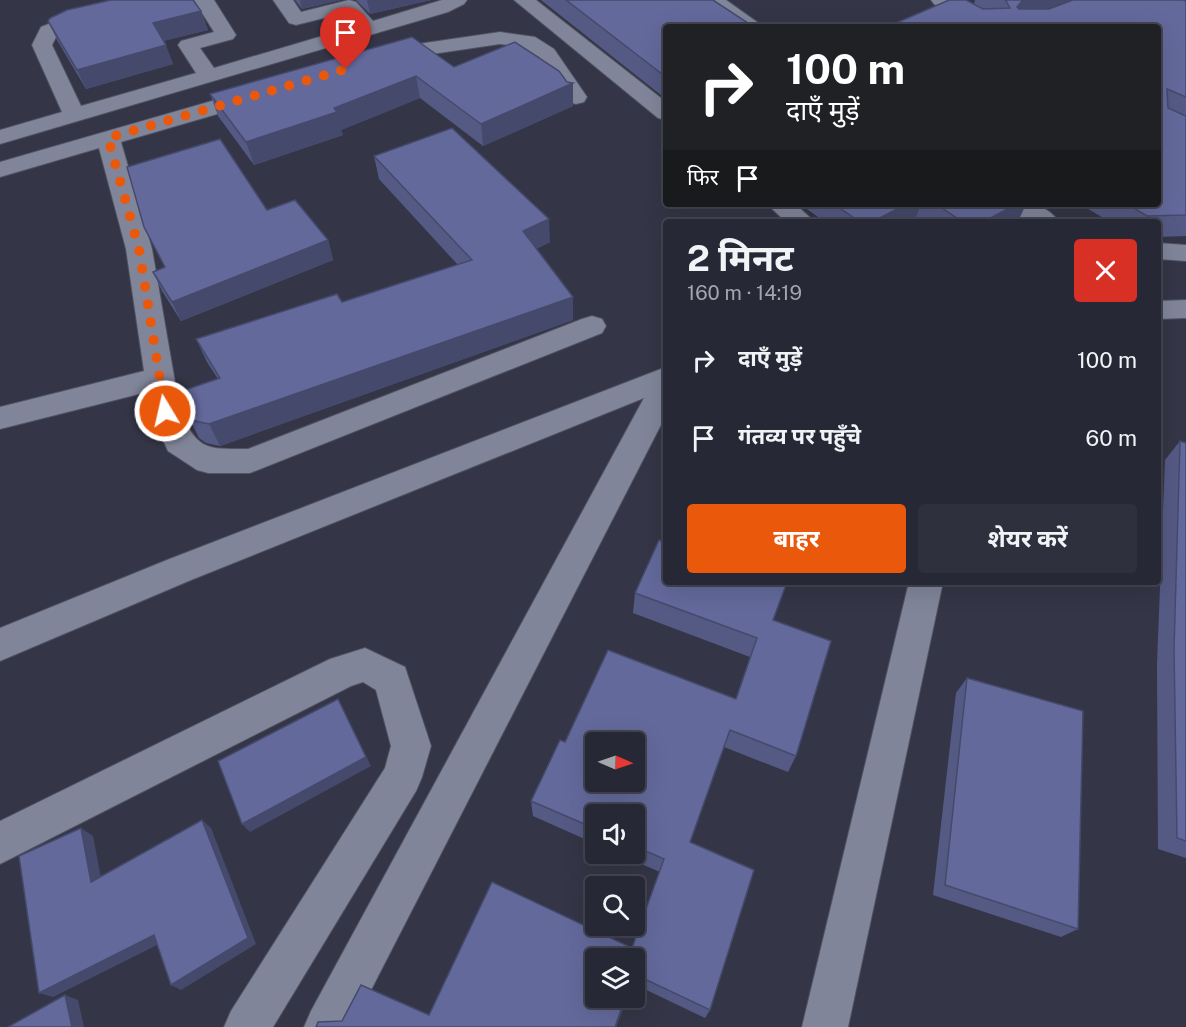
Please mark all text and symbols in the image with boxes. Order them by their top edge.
pin [320,7,371,69]
icon: arrive [329,16,362,49]
text: 100 m [786,44,905,93]
icon: right [687,48,765,126]
text: दाएँ मुड़ें [786,94,859,126]
icon: arrive [731,162,764,195]
text: फिर [687,164,719,190]
text: 2 मिनट [687,237,794,279]
button: close [1074,239,1137,302]
text: 160 m · 14:19 [687,281,802,305]
icon: right [687,344,720,377]
text: दाएँ मुड़ें [738,345,802,371]
text: 100 m [1077,347,1137,373]
position arrow [133,379,197,443]
icon: arrive [687,422,720,455]
text: गंतव्य पर पहुँचे [738,423,861,449]
text: 60 m [1086,425,1137,451]
button: बाहर [687,504,906,573]
button: शेयर करें [918,504,1137,573]
north arrow [585,732,645,792]
map controls [585,732,645,1008]
button: sound [585,804,645,864]
button: search [585,876,645,936]
button: layers [585,948,645,1008]

